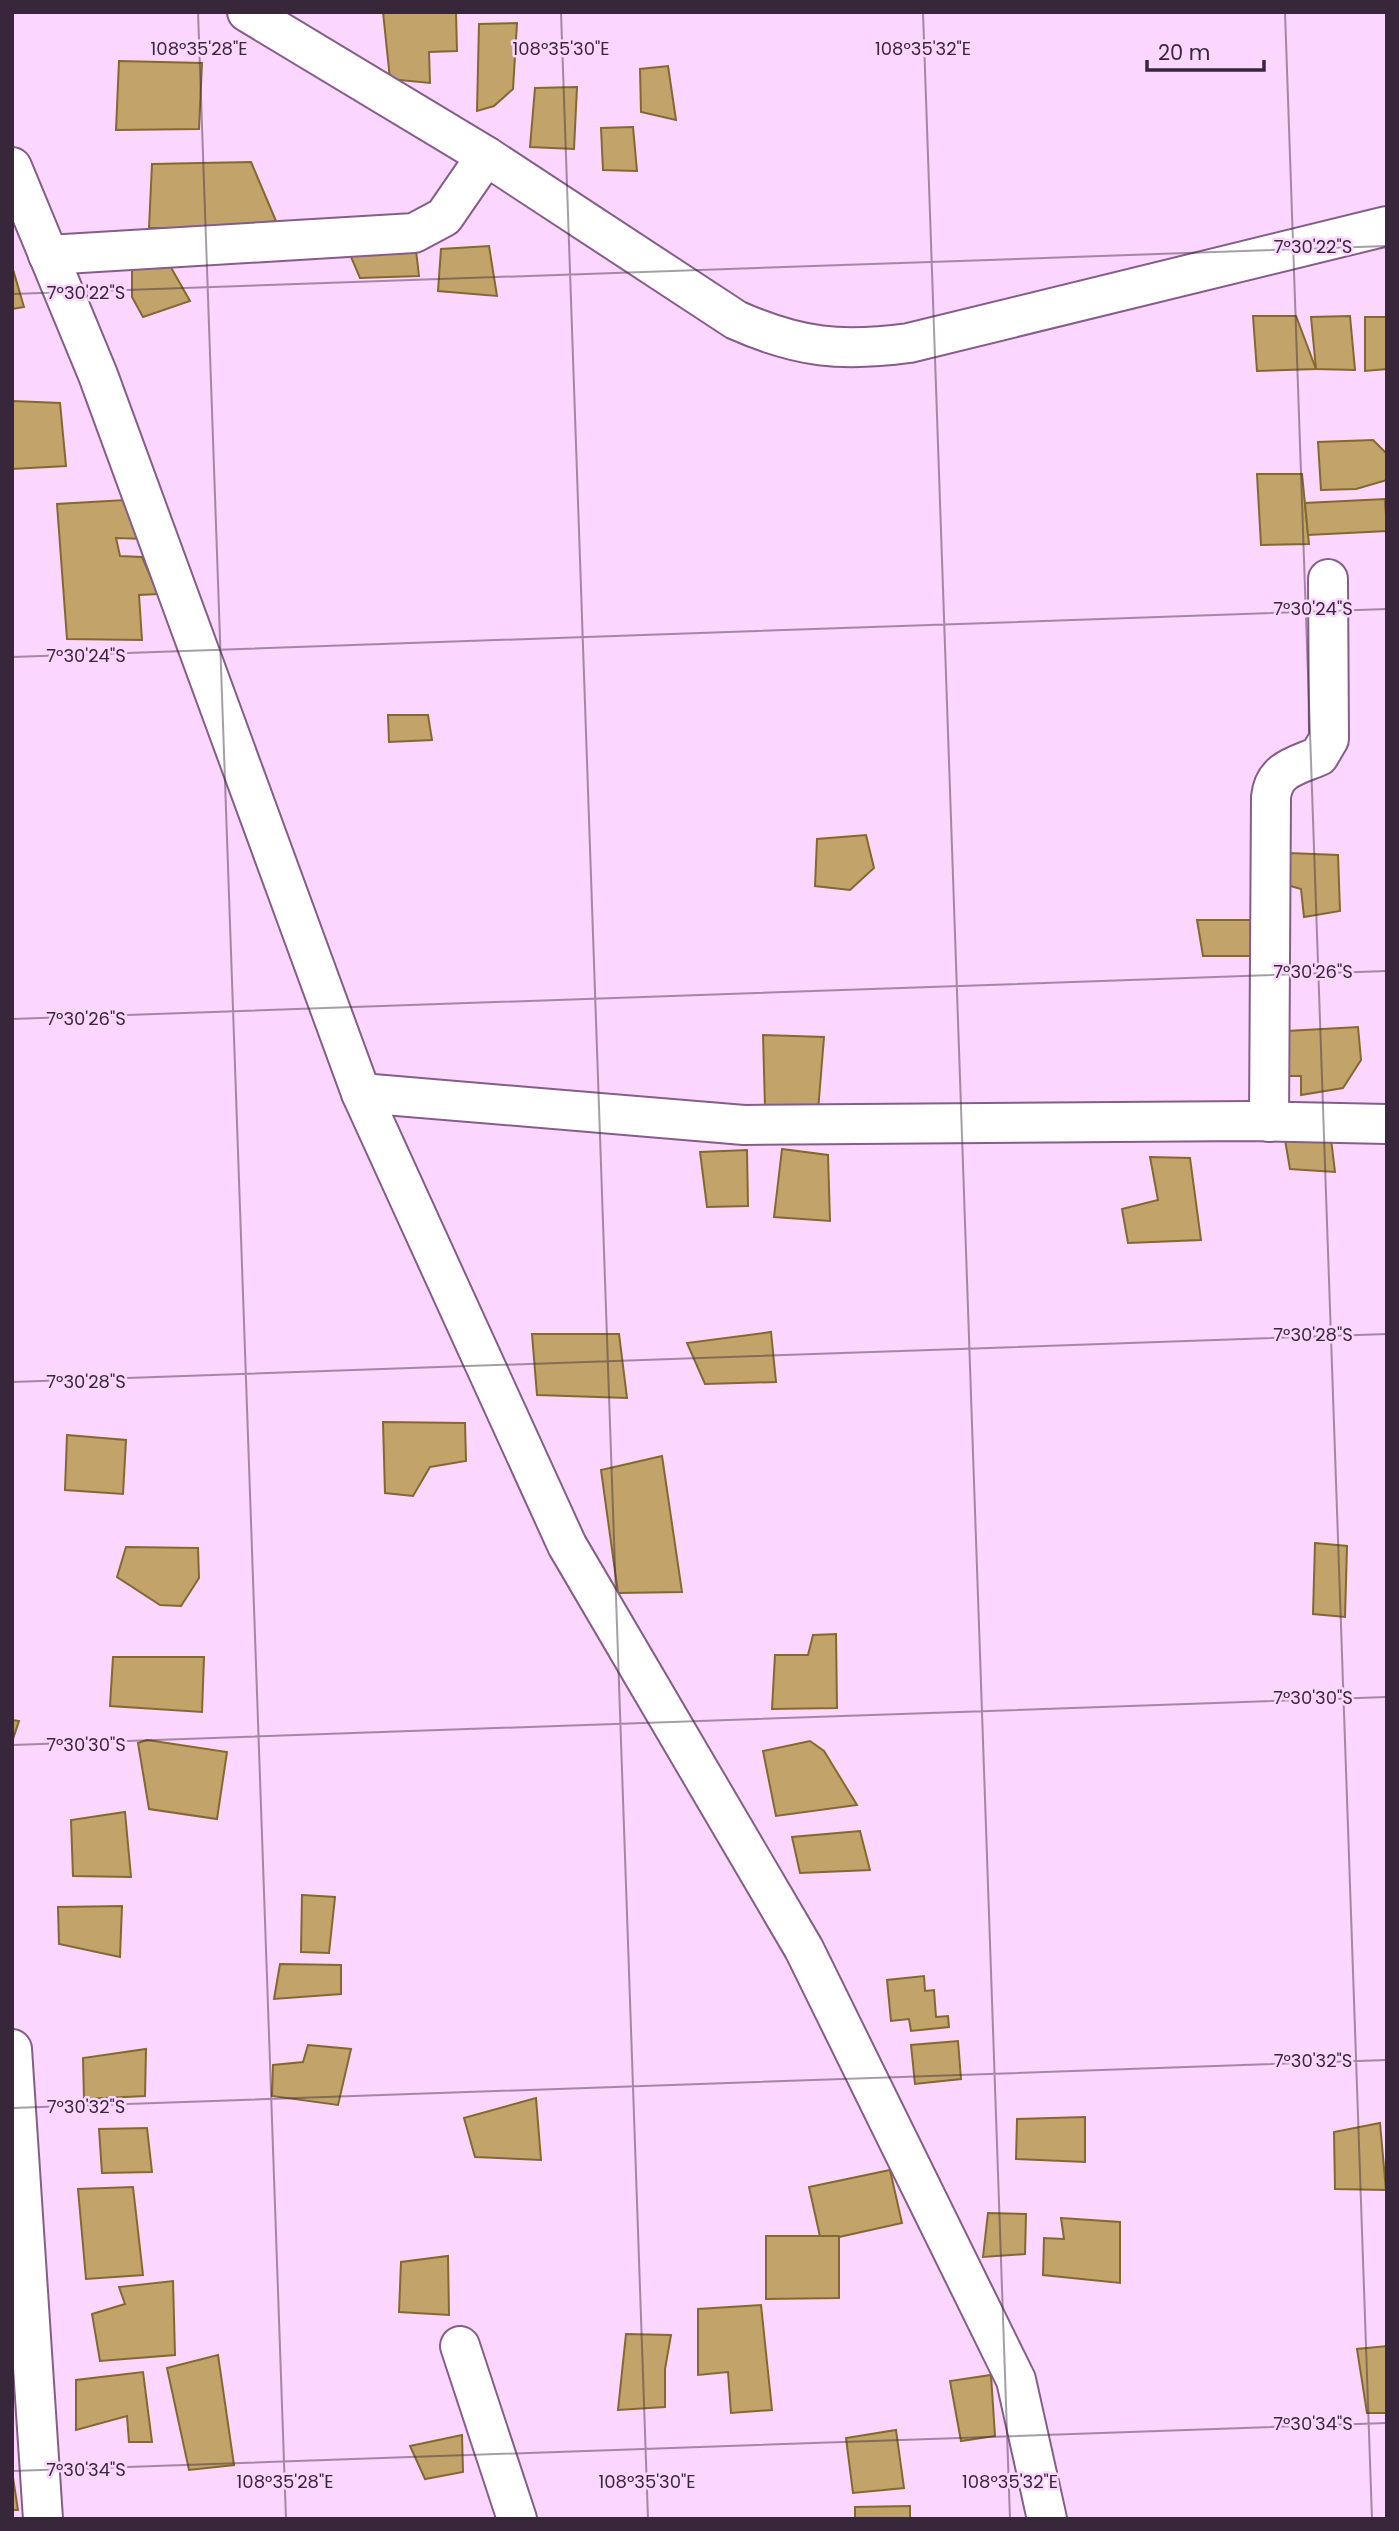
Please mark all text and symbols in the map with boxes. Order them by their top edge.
scale bar [1147,28,1264,72]
text: 108°35'28"E [151,36,247,61]
text: 108°35'30"E [513,36,609,61]
text: 108°35'32"E [875,36,971,61]
text: 20 m [1158,38,1211,67]
text: 7°30'22"S [1274,234,1352,259]
text: 7°30'22"S [47,280,125,305]
text: 7°30'24"S [1273,596,1353,621]
text: 7°30'24"S [46,643,126,668]
text: 7°30'26"S [1273,959,1353,984]
text: 7°30'26"S [46,1006,126,1031]
text: 7°30'28"S [1273,1322,1353,1347]
text: 7°30'28"S [46,1369,126,1394]
text: 7°30'30"S [1273,1685,1353,1710]
text: 7°30'30"S [46,1732,126,1757]
text: 7°30'32"S [1274,2048,1352,2073]
text: 7°30'32"S [47,2094,125,2119]
text: 7°30'34"S [1273,2411,1353,2436]
text: 7°30'34"S [46,2457,126,2482]
text: 108°35'28"E [237,2469,333,2494]
text: 108°35'30"E [599,2469,695,2494]
text: 108°35'32"E [962,2469,1058,2494]

